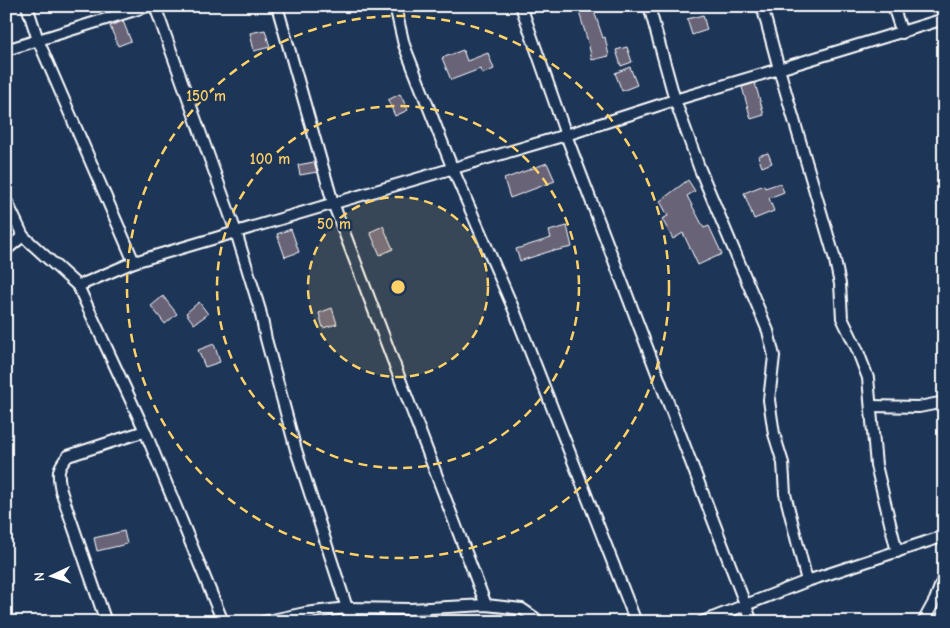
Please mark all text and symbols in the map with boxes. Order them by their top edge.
text: 150 m [186,87,226,105]
text: 100 m [250,150,290,168]
text: 50 m [317,215,351,233]
centre of rings [389,278,407,296]
north arrow [28,550,78,600]
text: N [31,572,48,582]

